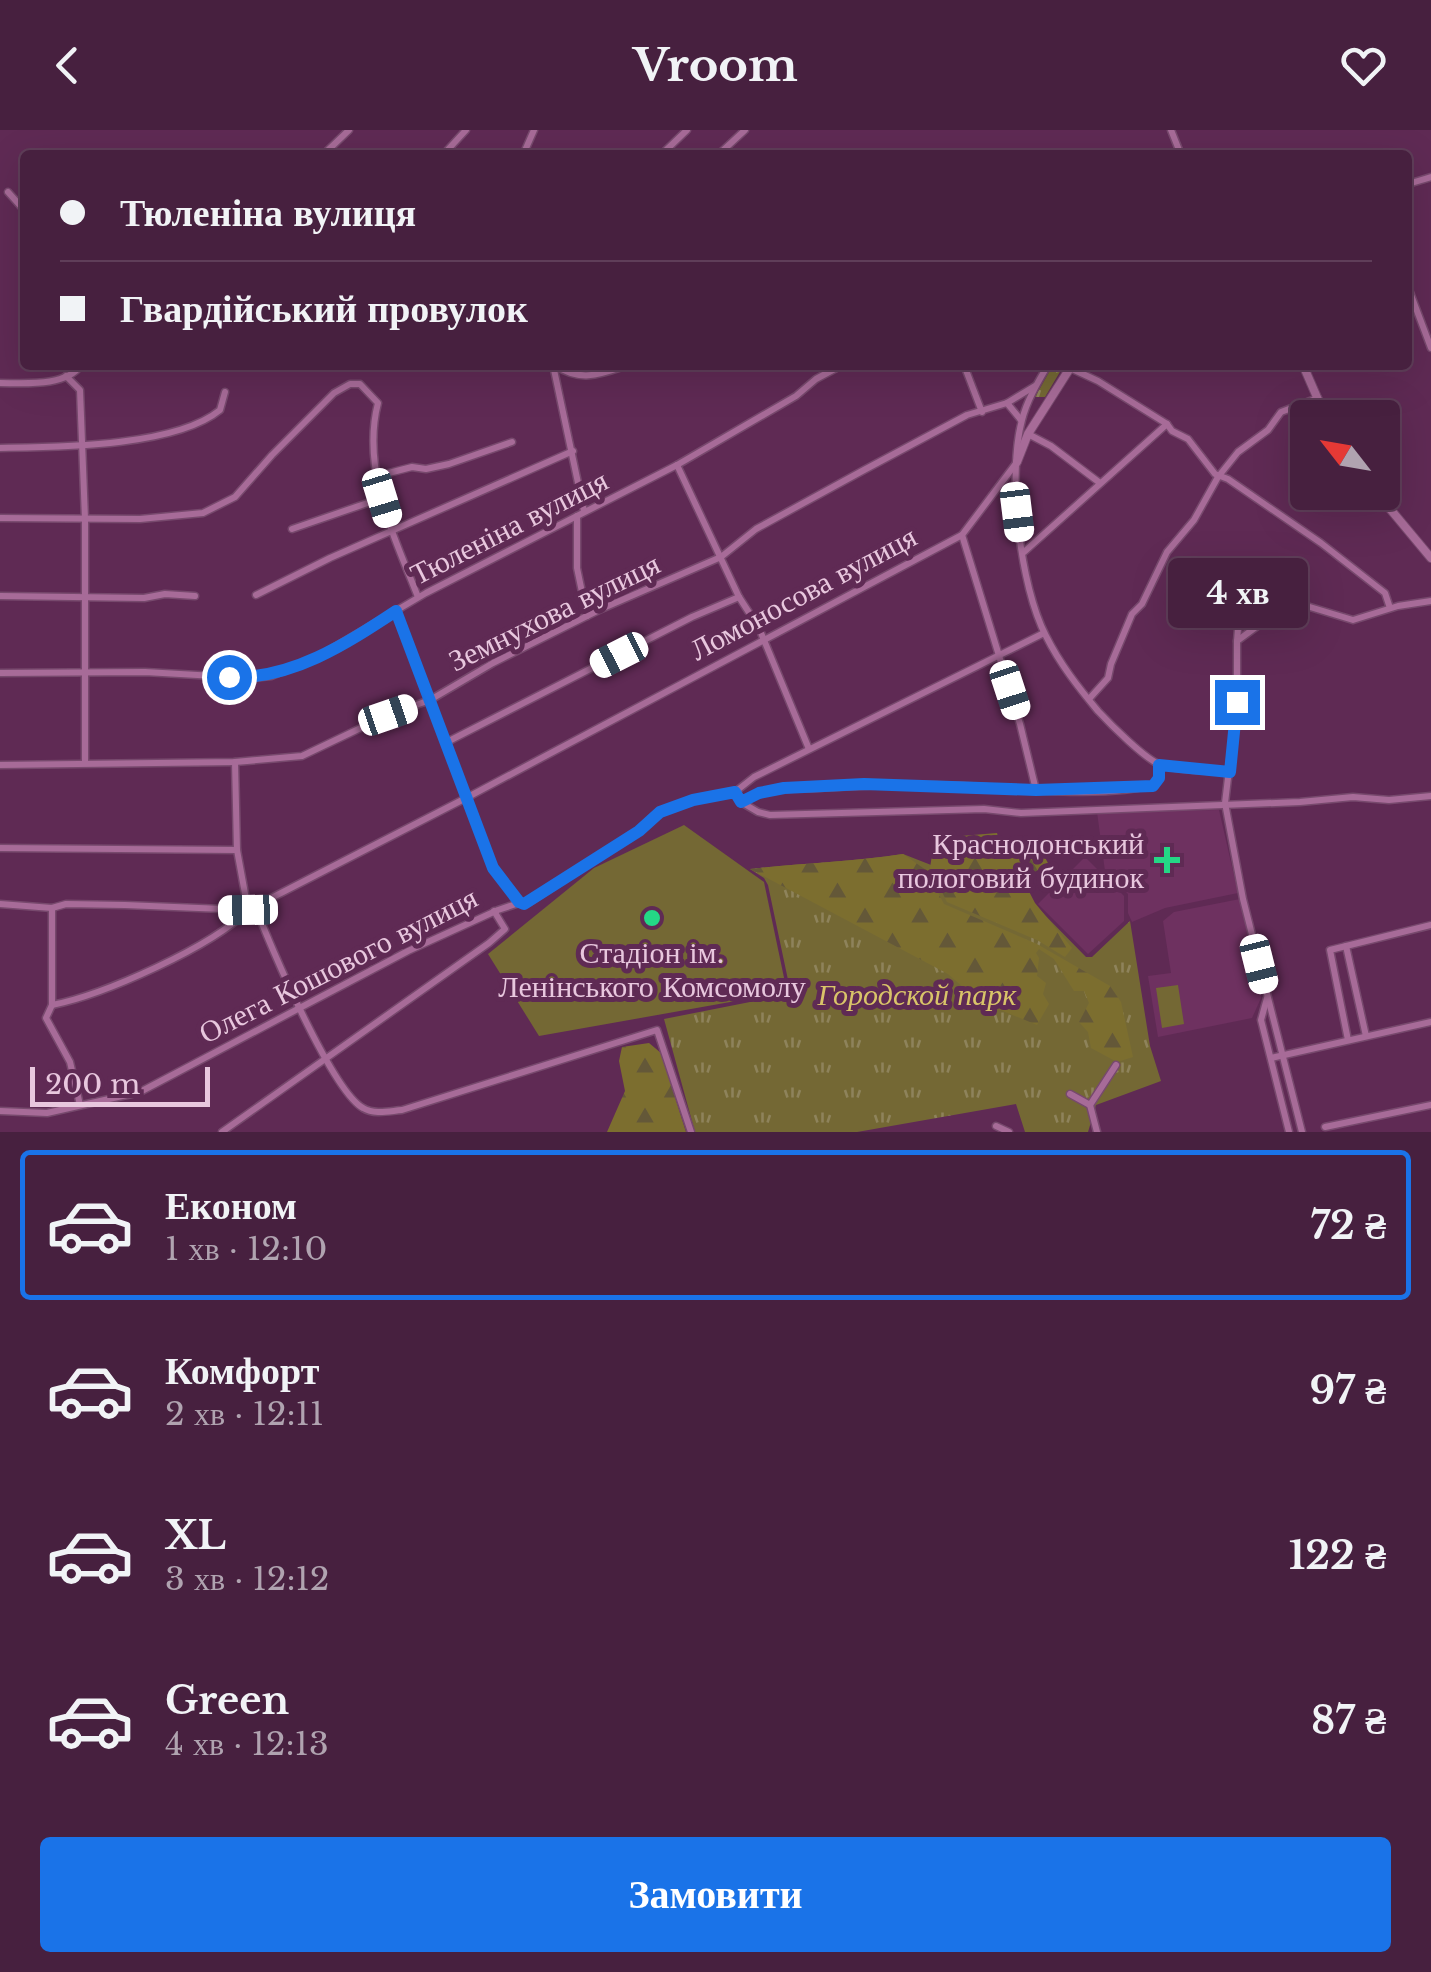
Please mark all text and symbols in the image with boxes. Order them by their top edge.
text: Vroom [633,37,798,93]
icon: back [40,38,95,93]
icon: heart [1336,38,1391,93]
text: Тюленіна вулиця [120,189,416,236]
text: Гвардійський провулок [120,285,528,332]
north arrow [1290,400,1400,510]
map controls [1290,400,1400,510]
street label: Тюленіна вулиця [404,461,614,593]
car [359,465,405,531]
car [998,480,1036,544]
street label: Ломоносова вулиця [683,518,923,668]
street label: Земнухова вулиця [442,545,666,679]
callout: 4 хв [1167,557,1307,627]
text: 4 хв [1206,573,1270,613]
car [585,628,653,682]
route start [207,655,252,700]
car [986,657,1034,723]
route end [1215,680,1260,725]
car [355,691,421,739]
place label: Краснодонський пологовий будинок [898,825,1144,896]
marker: Краснодонський пологовий будинок [1154,847,1180,873]
street label: Олега Кошового вулиця [193,879,484,1051]
car [218,894,278,926]
marker: Стадіон ім. Ленінського Комсомолу [641,907,663,929]
car [1237,931,1281,997]
place label: Стадіон ім. Ленінського Комсомолу [498,934,806,1005]
park label: Городской парк [817,976,1017,1013]
scale bar [30,1062,210,1106]
text: 200 m [45,1067,140,1102]
icon: car [45,1180,135,1270]
text: Економ [165,1182,297,1229]
text: 72 ₴ [1310,1202,1386,1249]
text: 1 хв · 12:10 [165,1229,327,1269]
icon: car [45,1345,135,1435]
text: Комфорт [165,1347,319,1394]
text: 97 ₴ [1310,1367,1386,1414]
text: 2 хв · 12:11 [165,1394,324,1434]
icon: car [45,1510,135,1600]
text: XL [165,1512,226,1559]
text: 122 ₴ [1289,1532,1386,1579]
text: 3 хв · 12:12 [165,1559,330,1599]
icon: car [45,1675,135,1765]
text: Green [165,1677,289,1724]
text: 87 ₴ [1311,1697,1386,1744]
text: 4 хв · 12:13 [165,1724,329,1764]
button: Замовити [40,1837,1391,1952]

